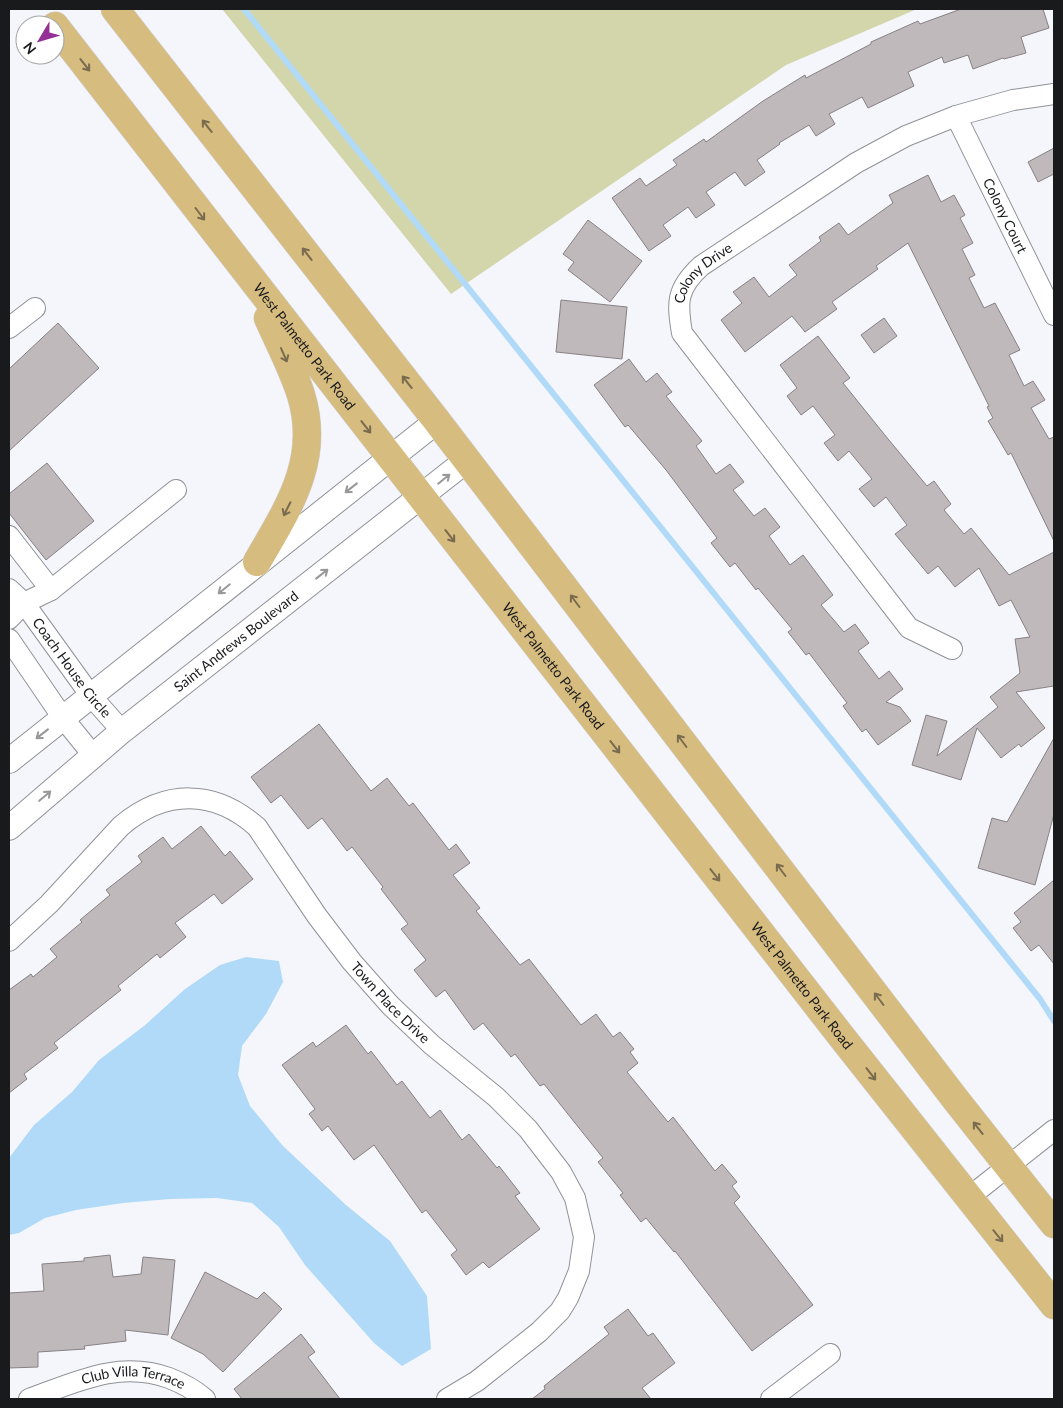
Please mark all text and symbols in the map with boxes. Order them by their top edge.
north arrow [15,15,65,65]
text: N [19,39,39,58]
one-way arrow [80,58,90,72]
one-way arrow [201,120,212,133]
street label: Colony Court [980,175,1031,256]
one-way arrow [195,207,206,220]
street label: Colony Drive [670,239,735,305]
one-way arrow [301,248,312,261]
street label: West Palmetto Park Road [250,279,359,413]
one-way arrow [280,347,290,362]
one-way arrow [401,376,412,389]
one-way arrow [360,420,371,433]
one-way arrow [437,473,450,484]
one-way arrow [344,483,358,493]
one-way arrow [282,502,292,517]
one-way arrow [445,529,456,542]
one-way arrow [315,569,328,580]
one-way arrow [217,584,231,594]
street label: Saint Andrews Boulevard [170,587,301,695]
one-way arrow [570,594,580,608]
street label: West Palmetto Park Road [499,599,608,733]
street label: Coach House Circle [29,614,115,721]
one-way arrow [36,729,49,740]
one-way arrow [677,734,687,748]
one-way arrow [610,740,620,754]
one-way arrow [38,791,51,802]
one-way arrow [775,864,786,877]
one-way arrow [710,868,720,882]
street label: West Palmetto Park Road [748,918,857,1052]
street label: Town Place Drive [348,958,434,1046]
one-way arrow [874,992,884,1006]
one-way arrow [865,1067,876,1080]
one-way arrow [973,1121,983,1135]
one-way arrow [993,1229,1004,1242]
street label: Club Villa Terrace [79,1362,188,1392]

